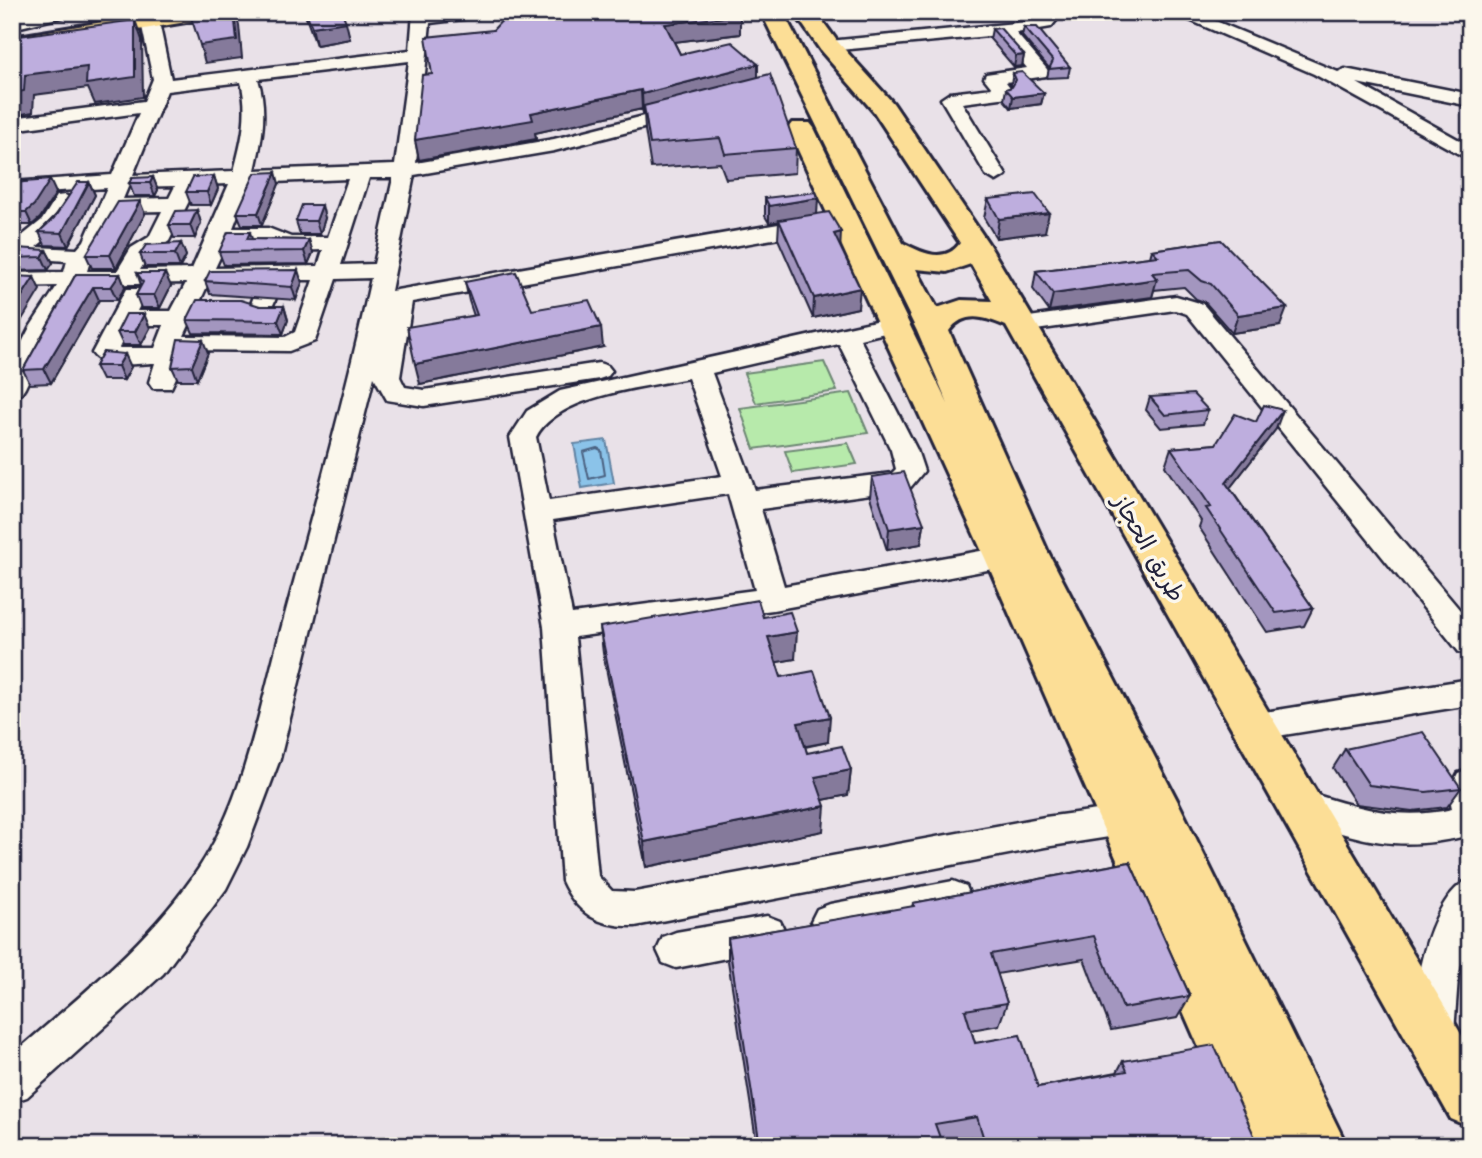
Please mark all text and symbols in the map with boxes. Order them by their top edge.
street label: طريق الحجاز [1103,487,1193,609]

